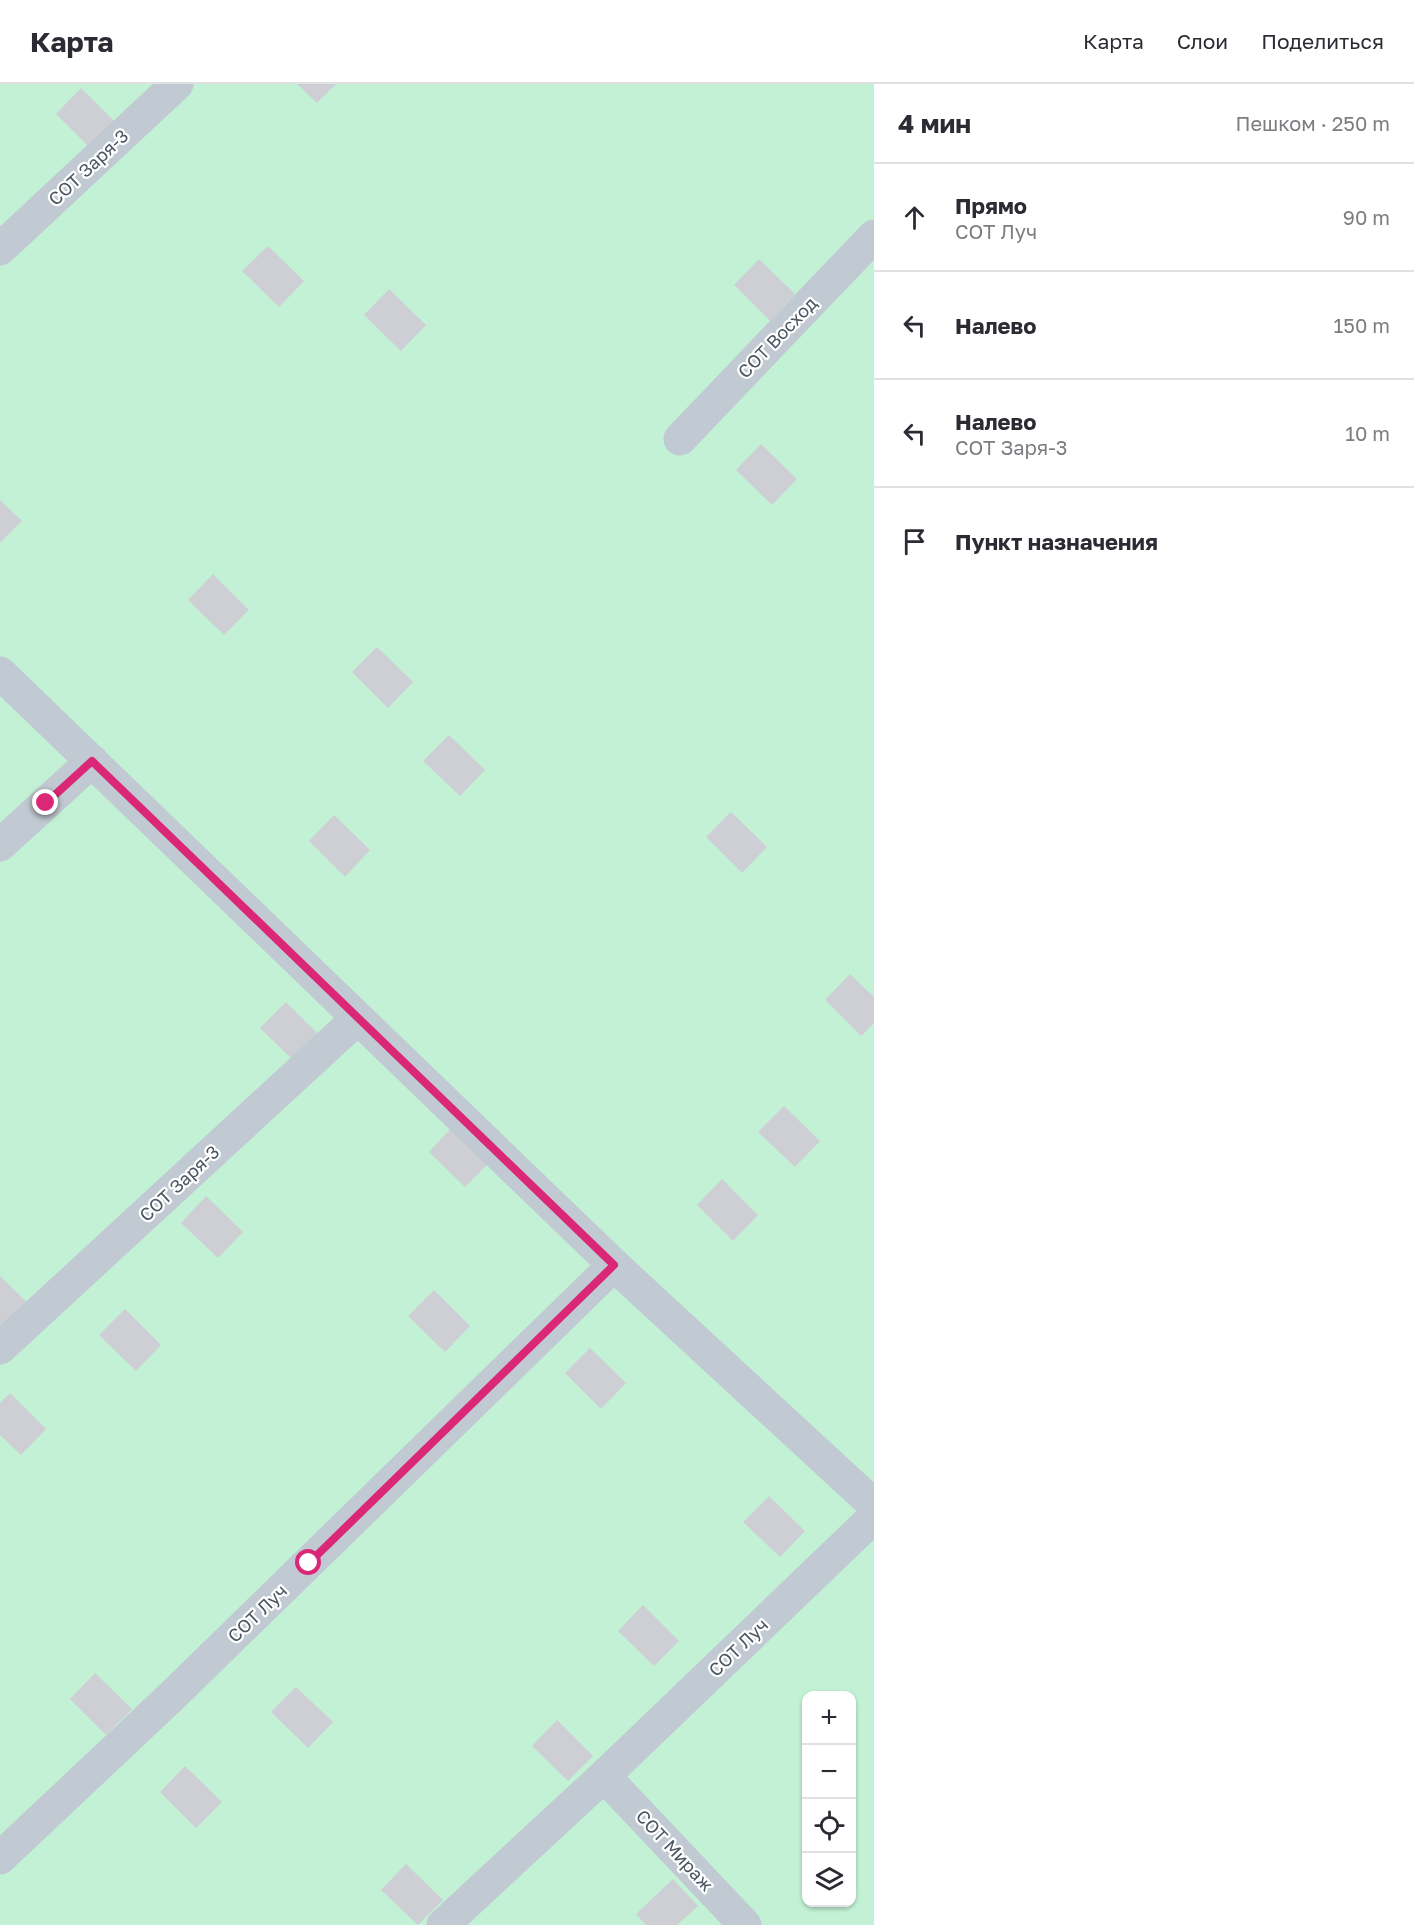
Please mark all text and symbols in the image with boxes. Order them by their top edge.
text: Карта [30,25,114,58]
text: Карта [1083,28,1144,54]
text: Слои [1177,28,1228,54]
text: Поделиться [1261,28,1384,54]
text: 4 мин [898,108,971,139]
text: Пешком · 250 m [1235,111,1390,135]
street label: СОТ Заря-3 [43,124,133,210]
text: Прямо [955,192,1027,219]
icon: ahead [898,201,931,234]
text: 90 m [1343,205,1390,229]
text: СОТ Луч [955,219,1037,243]
street label: СОТ Восход [733,292,821,382]
icon: left [898,309,931,342]
text: Налево [955,312,1037,339]
text: 150 m [1334,313,1390,337]
text: Налево [955,408,1037,435]
icon: left [898,417,931,450]
text: 10 m [1345,421,1390,445]
text: СОТ Заря-3 [955,435,1068,459]
icon: arrive [898,525,931,558]
text: Пункт назначения [955,528,1158,555]
route end [32,789,58,815]
street label: СОТ Заря-3 [134,1140,224,1226]
route start [295,1549,321,1575]
street label: СОТ Луч [223,1579,291,1647]
street label: СОТ Луч [704,1613,772,1681]
map controls [802,1691,856,1907]
button: + [802,1691,856,1745]
button: − [802,1745,856,1799]
button: locate [802,1799,856,1853]
street label: СОТ Мираж [632,1805,718,1895]
button: layers [802,1853,856,1907]

